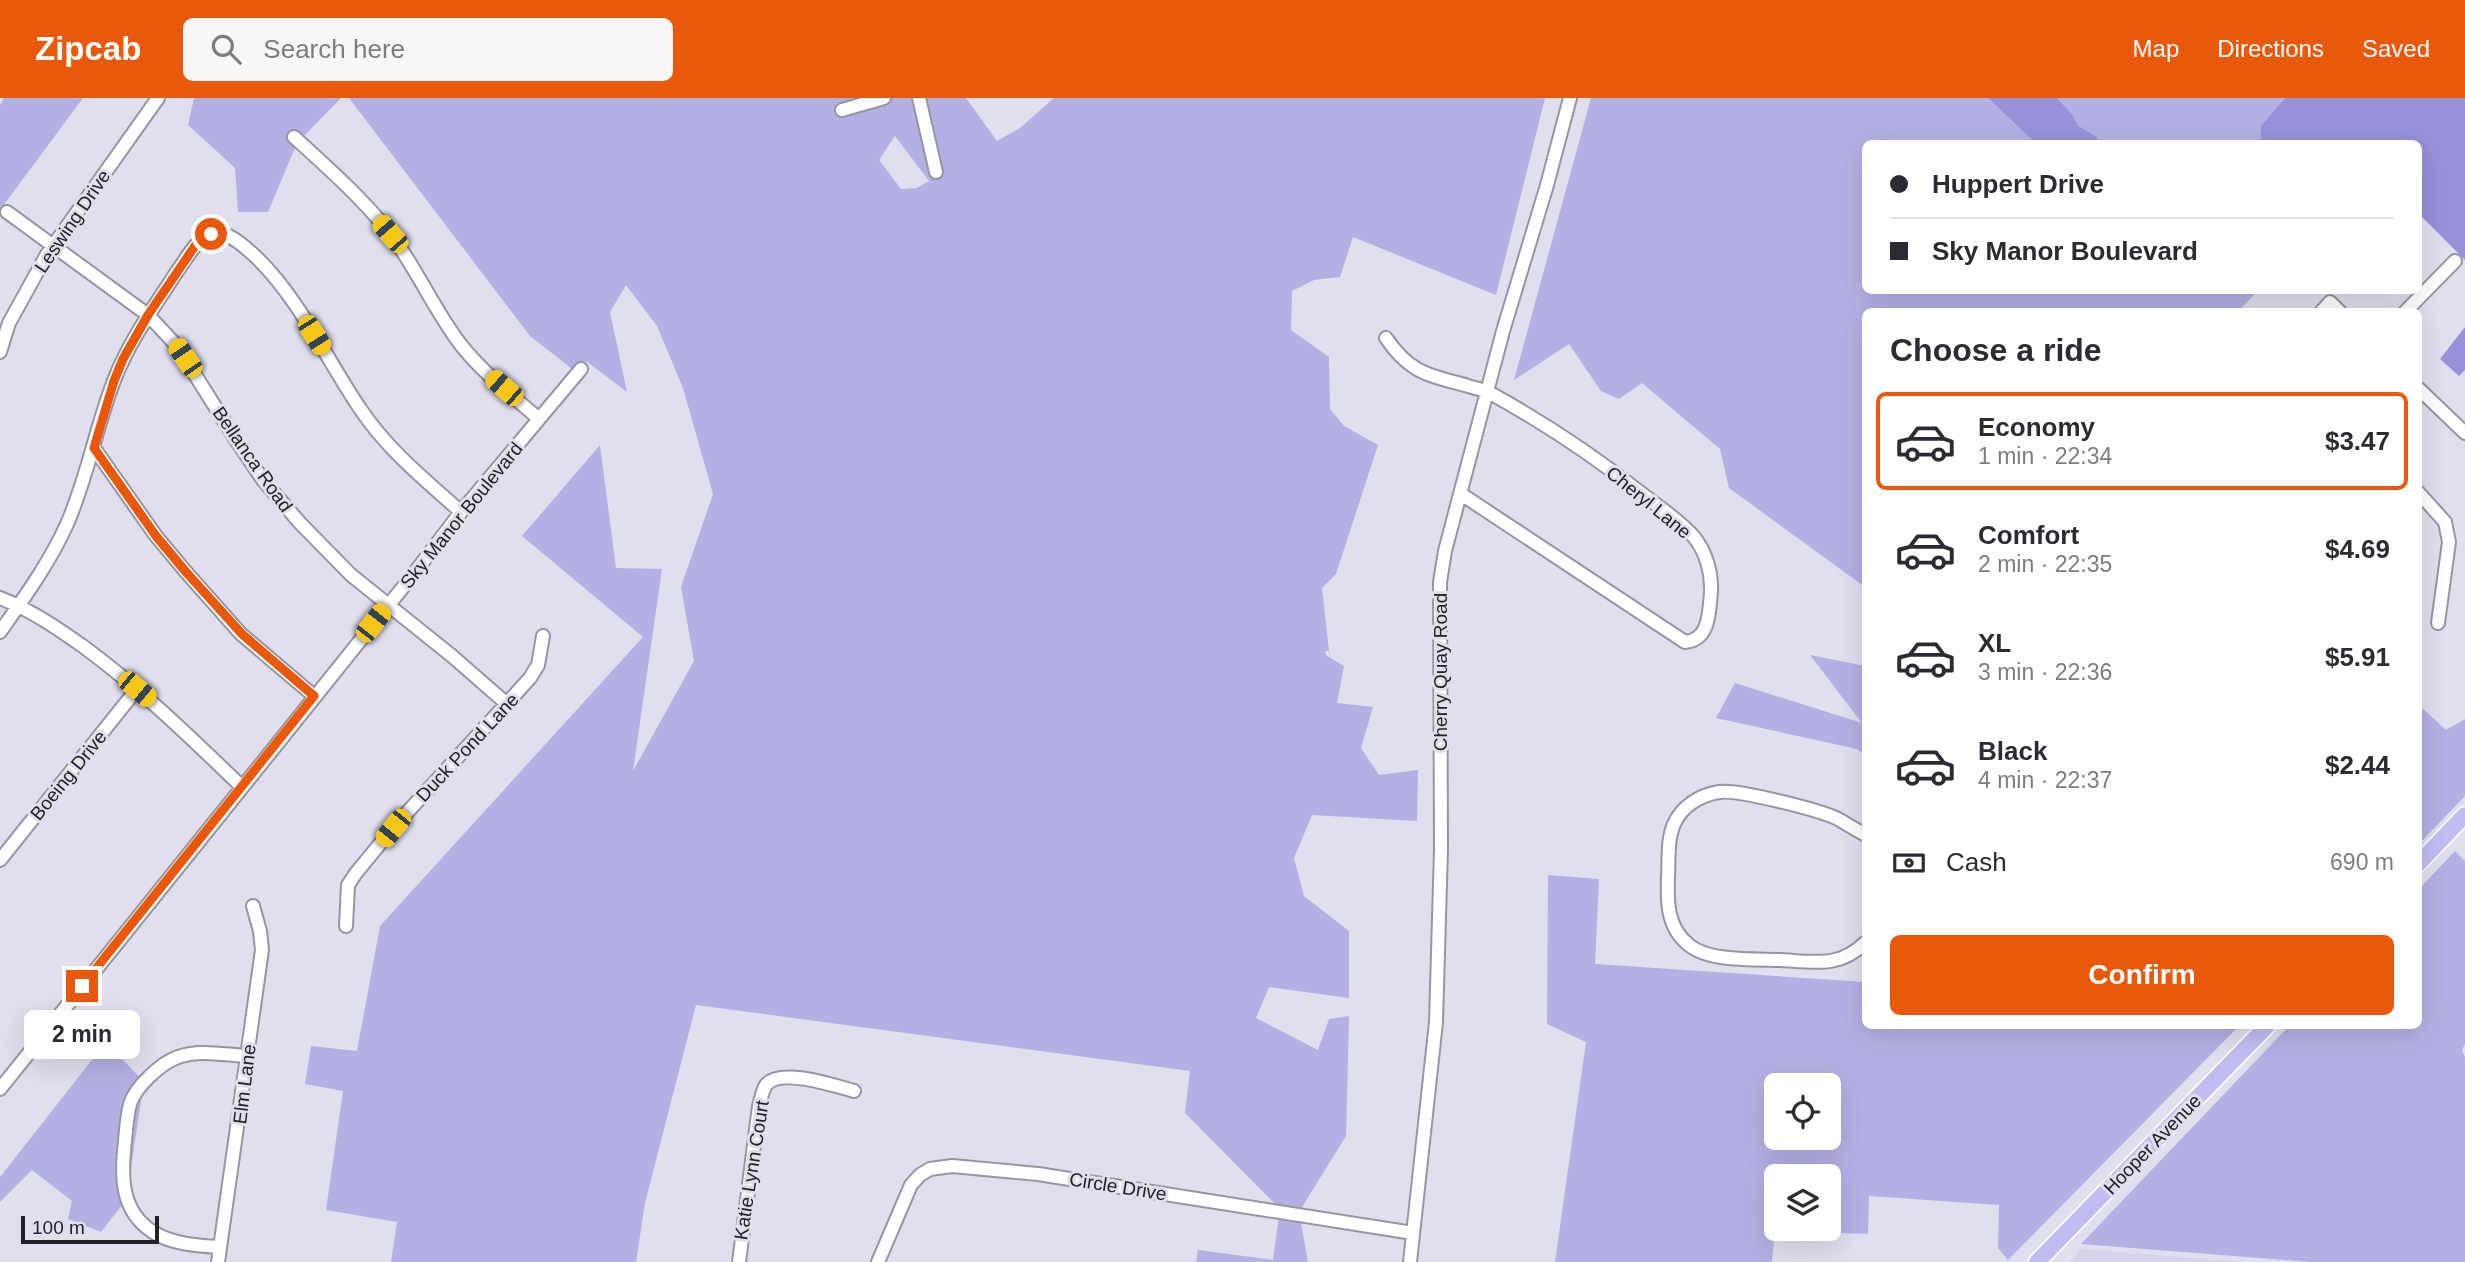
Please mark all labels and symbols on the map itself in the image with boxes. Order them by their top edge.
street label: Leswing Drive [30,166,114,277]
car [369,211,412,257]
route start [195,218,227,250]
car [294,312,335,358]
car [165,335,206,381]
car [482,366,527,410]
street label: Bellanca Road [209,403,297,516]
street label: Sky Manor Boulevard [396,438,527,593]
street label: Cheryl Lane [1602,462,1695,543]
street label: Cherry Quay Road [1430,593,1451,751]
car [352,600,395,646]
car [115,667,160,711]
street label: Duck Pond Lane [412,689,523,806]
street label: Boeing Drive [26,726,111,824]
car [372,805,415,851]
route end [66,970,98,1002]
callout: 2 min [24,1010,140,1060]
street label: Elm Lane [229,1043,260,1125]
street label: Hooper Avenue [2099,1090,2205,1199]
street label: Katie Lynn Court [730,1098,773,1241]
street label: Circle Drive [1068,1168,1168,1205]
scale bar [21,1213,159,1245]

